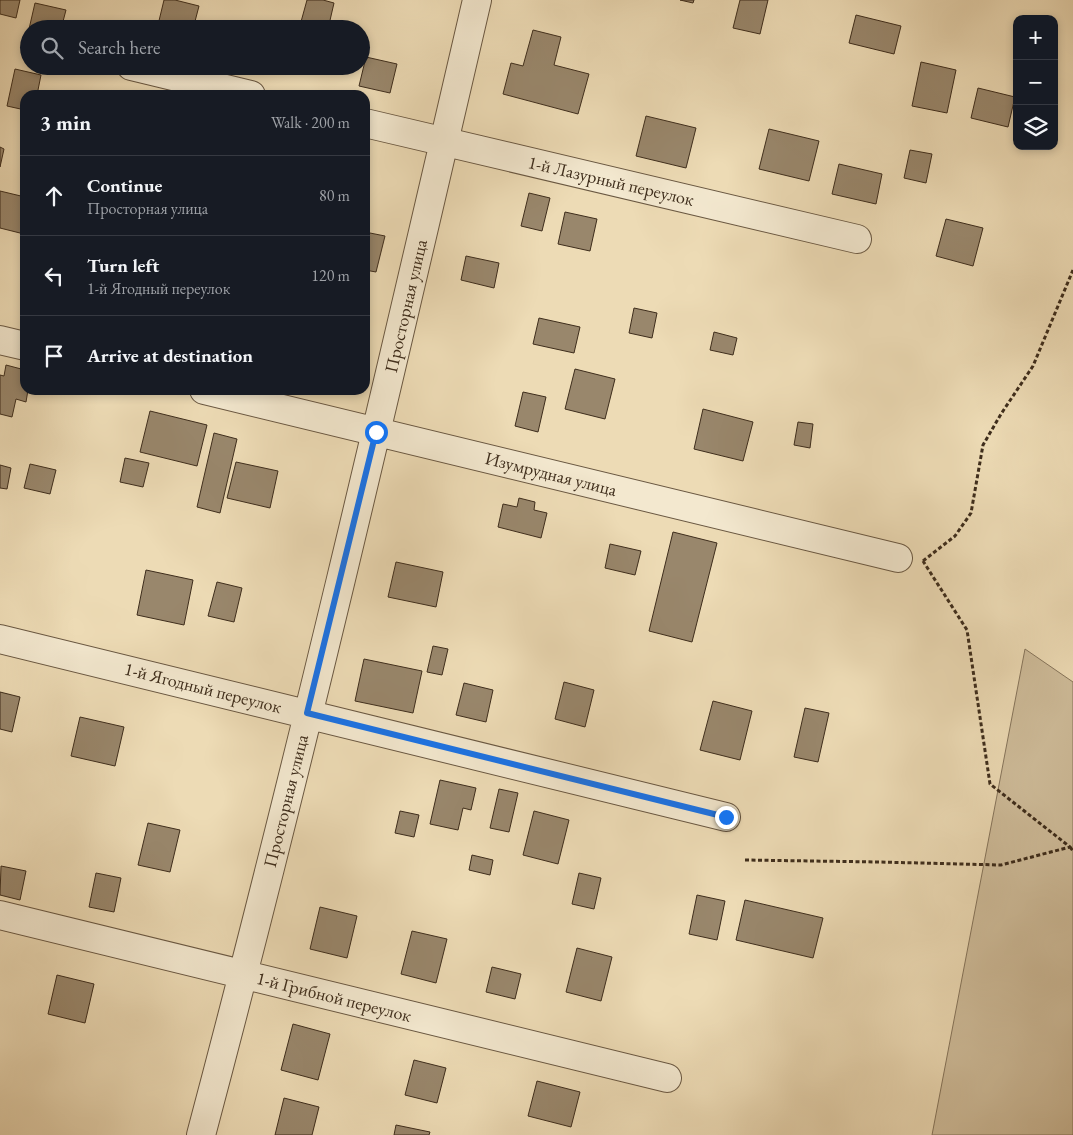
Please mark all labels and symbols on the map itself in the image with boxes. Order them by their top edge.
street label: 1-й Лазурный переулок [526,150,697,211]
street label: Просторная улица [379,236,432,375]
route start [365,421,388,444]
street label: Изумрудная улица [483,446,620,501]
street label: 1-й Ягодный переулок [122,657,285,718]
street label: Просторная улица [258,731,313,870]
route end [715,806,738,829]
street label: 1-й Грибной переулок [254,966,414,1027]

